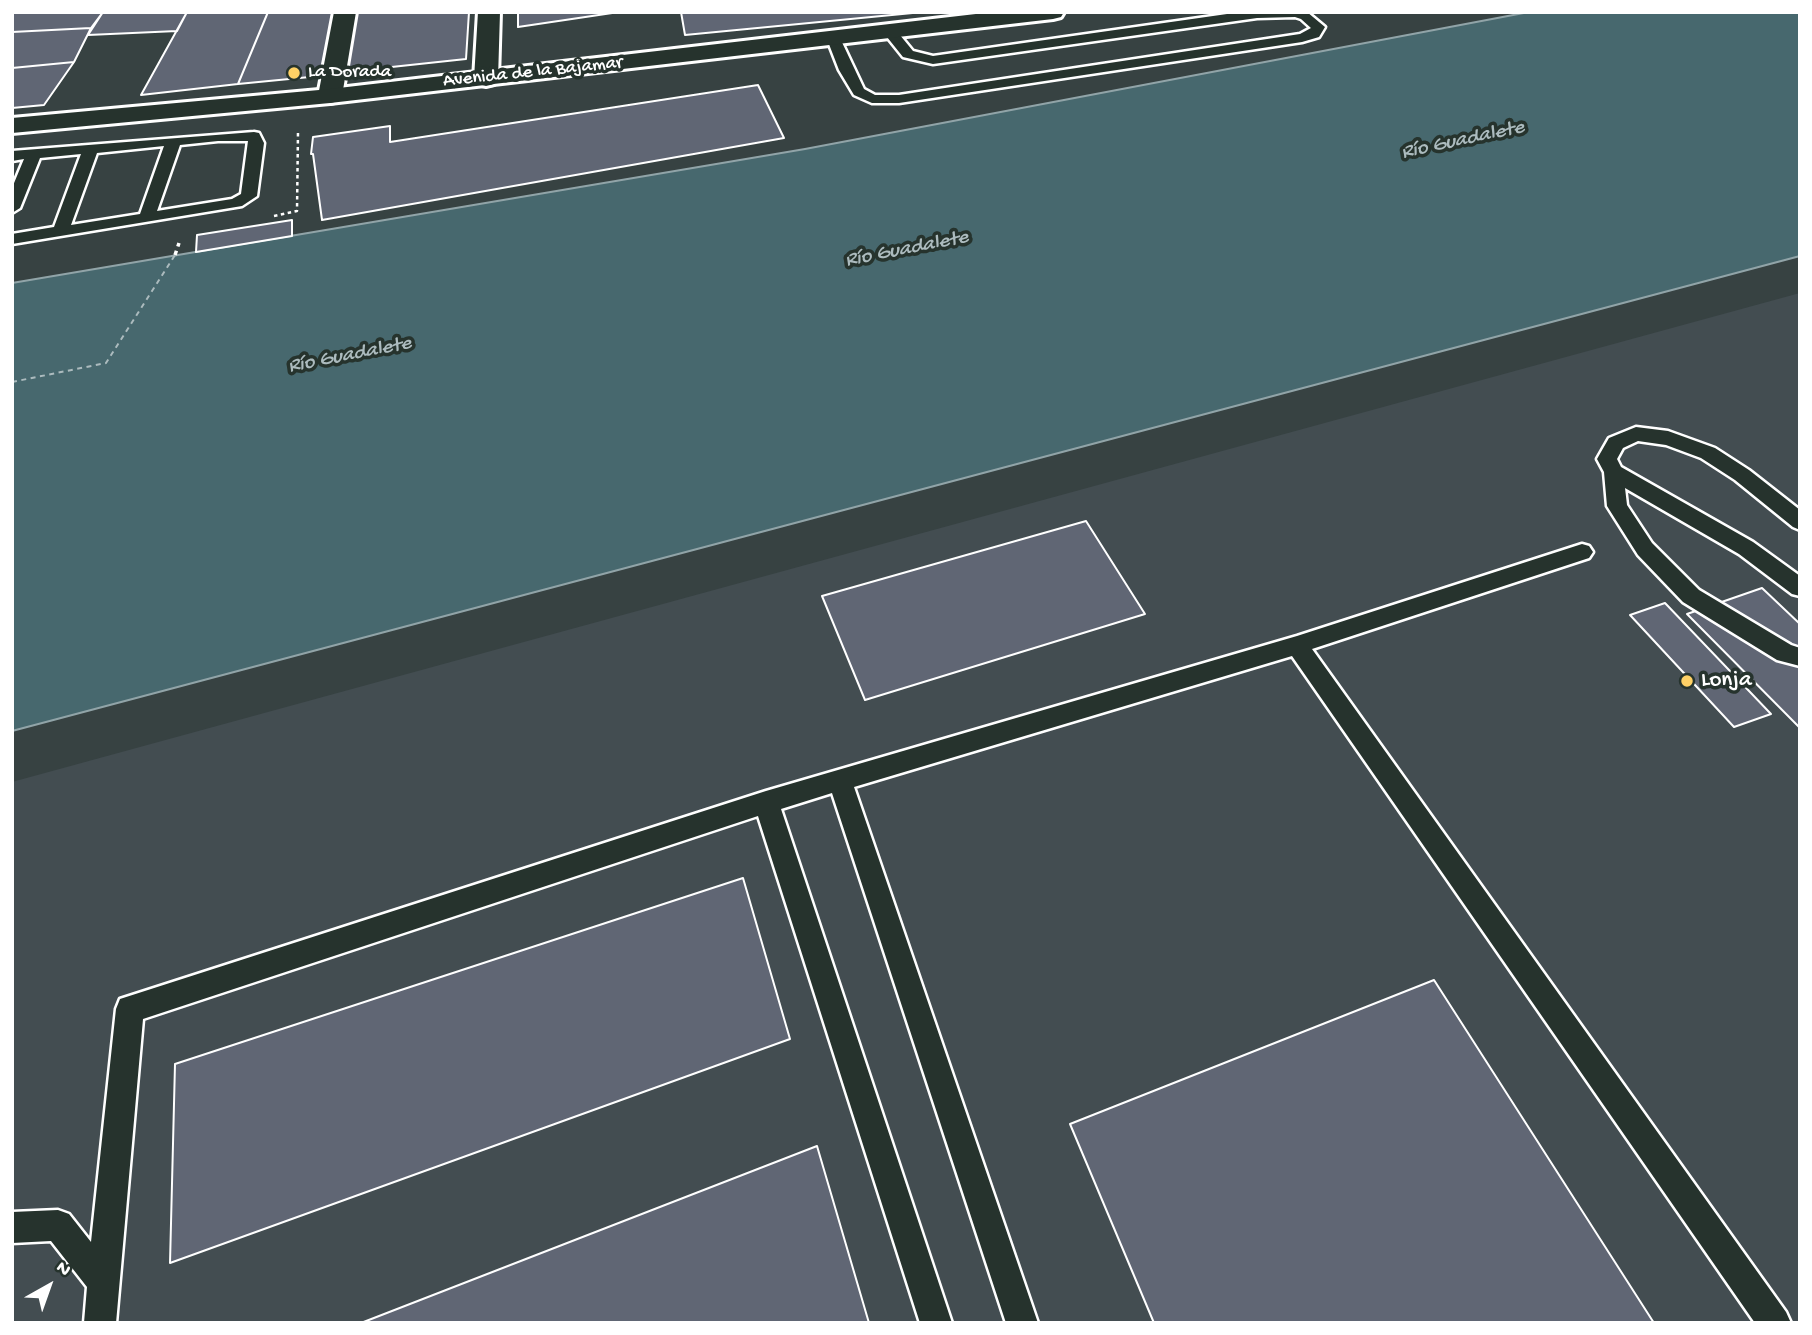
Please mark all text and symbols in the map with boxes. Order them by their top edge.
street label: Avenida de la Bajamar [442,52,624,94]
place label: La Dorada [308,62,391,84]
marker: La Dorada [286,65,302,81]
water label: Río Guadalete [1399,116,1527,166]
water label: Río Guadalete [843,226,971,274]
water label: Río Guadalete [286,332,414,380]
place label: Lonja [1701,667,1752,695]
marker: Lonja [1679,673,1695,689]
north arrow [14,1251,84,1321]
text: N [51,1257,75,1282]

